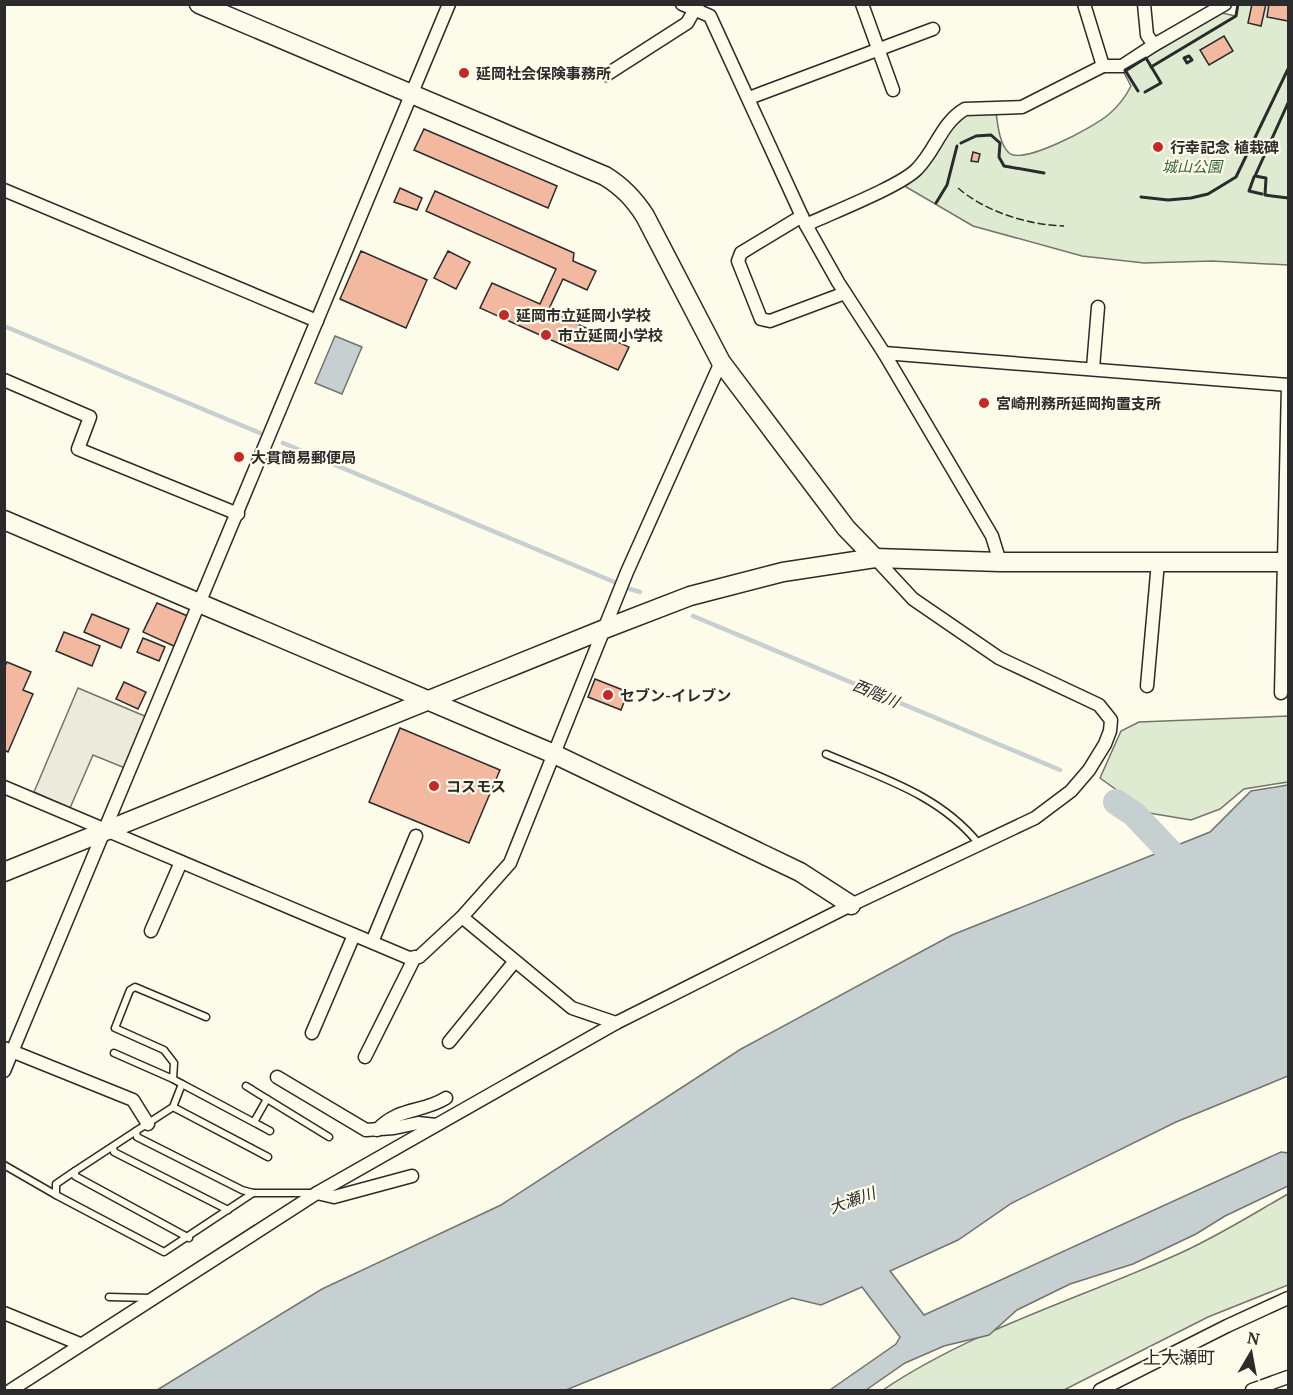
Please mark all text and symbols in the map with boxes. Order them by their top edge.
place label: 延岡社会保険事務所 [476,63,611,83]
marker: 延岡社会保険事務所 [457,66,471,80]
place label: 行幸記念 植栽碑 [1170,137,1279,157]
marker: 行幸記念 植栽碑 [1151,140,1165,154]
park label: 城山公園 [1162,156,1224,176]
place label: 延岡市立延岡小学校 [516,305,651,325]
marker: 延岡市立延岡小学校 [497,308,511,322]
place label: 市立延岡小学校 [558,325,663,345]
marker: 市立延岡小学校 [539,328,553,342]
place label: 宮崎刑務所延岡拘置支所 [996,393,1161,413]
marker: 宮崎刑務所延岡拘置支所 [977,396,991,410]
place label: 大貫簡易郵便局 [251,447,356,467]
marker: 大貫簡易郵便局 [232,450,246,464]
water label: 西階川 [850,673,904,713]
place label: セブン-イレブン [620,685,731,705]
marker: セブン-イレブン [601,688,615,702]
place label: コスモス [446,776,506,796]
marker: コスモス [427,779,441,793]
water label: 大瀬川 [826,1181,880,1219]
north arrow [1221,1323,1281,1383]
text: N [1246,1326,1261,1350]
district label: 上大瀬町 [1143,1345,1215,1369]

